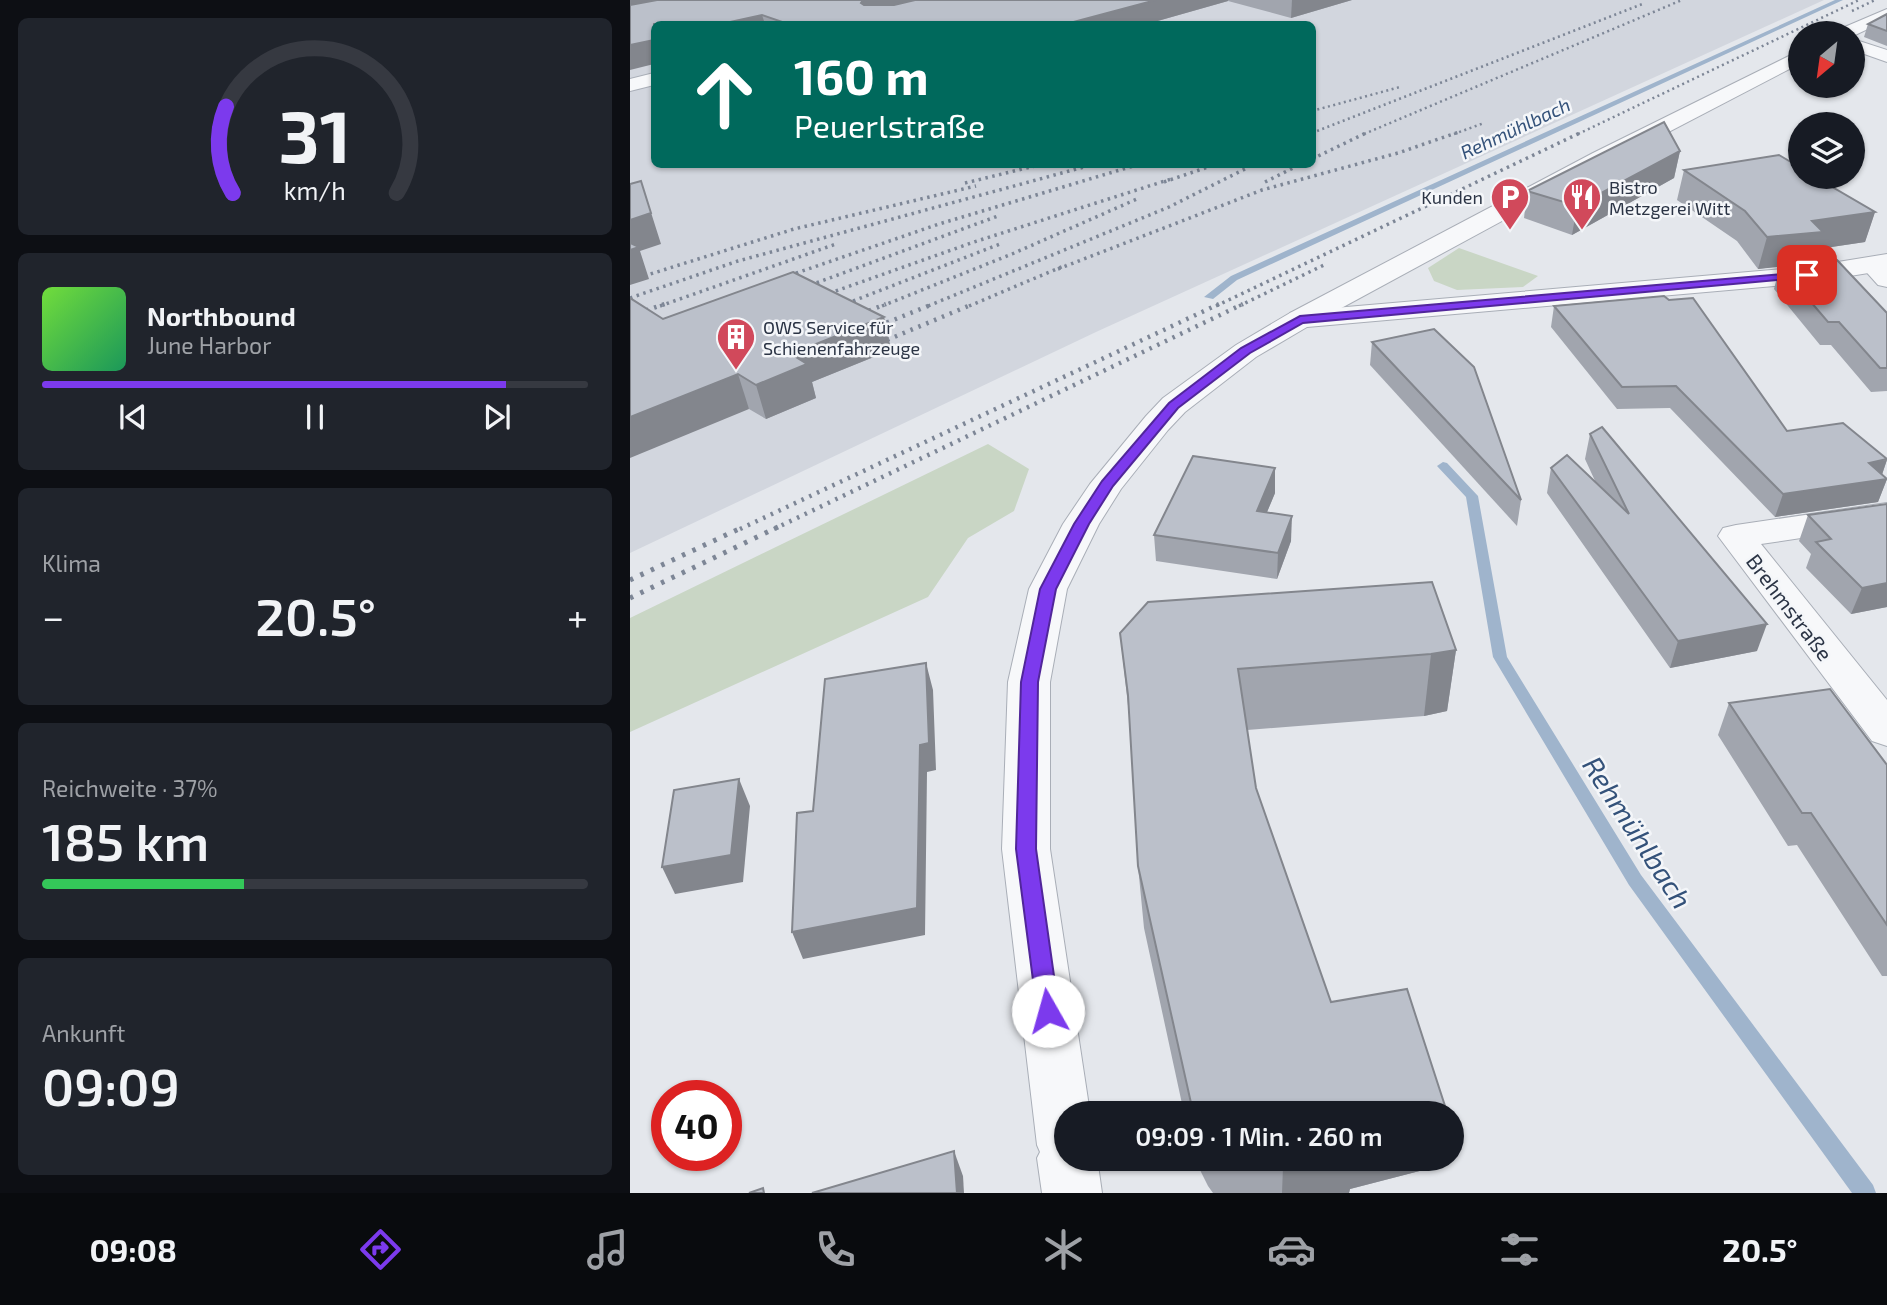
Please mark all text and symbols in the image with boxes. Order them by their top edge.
north arrow [1788,21,1866,98]
map controls [1788,21,1865,189]
text: 160 m [794,46,929,105]
icon: ahead [679,49,770,140]
text: 31 [279,90,351,178]
water label: Rehmühlbach [1456,93,1574,163]
text: Peuerlstraße [794,106,985,144]
button: layers [1788,112,1865,189]
text: km/h [284,174,346,204]
parking icon: Kunden [1489,176,1531,231]
restaurant icon: Bistro Metzgerei Witt [1561,176,1603,231]
place label: Bistro Metzgerei Witt [1609,176,1730,219]
place label: Kunden [1421,186,1483,208]
pin [1777,245,1837,305]
icon: arrive [1788,256,1826,294]
text: Northbound [147,300,296,331]
building icon: OWS Service für Schienenfahrzeuge [715,316,757,371]
place label: OWS Service für Schienenfahrzeuge [763,316,920,359]
text: June Harbor [147,331,271,359]
icon: previous [114,398,152,436]
icon: pause [296,398,334,436]
icon: next [478,398,516,436]
text: Klima [42,549,101,577]
street label: Brehmstraße [1742,549,1838,665]
text: 20.5° [255,584,376,646]
text: − [42,593,64,639]
text: + [567,593,588,639]
water label: Rehmühlbach [1576,749,1700,915]
text: Reichweite · 37% [42,774,218,802]
text: 185 km [42,809,209,871]
position arrow [1011,974,1085,1048]
text: Ankunft [42,1019,125,1047]
text: 09:09 [42,1054,180,1116]
speed limit sign: 40 [651,1080,742,1171]
text: 09:09 · 1 Min. · 260 m [1135,1120,1383,1151]
icon: directions [356,1225,405,1274]
icon: music [583,1225,632,1274]
icon: phone [811,1225,860,1274]
icon: climate [1039,1225,1088,1274]
icon: car [1267,1225,1316,1274]
icon: filters [1495,1225,1544,1274]
text: 09:08 [89,1230,177,1268]
text: 20.5° [1722,1230,1798,1268]

